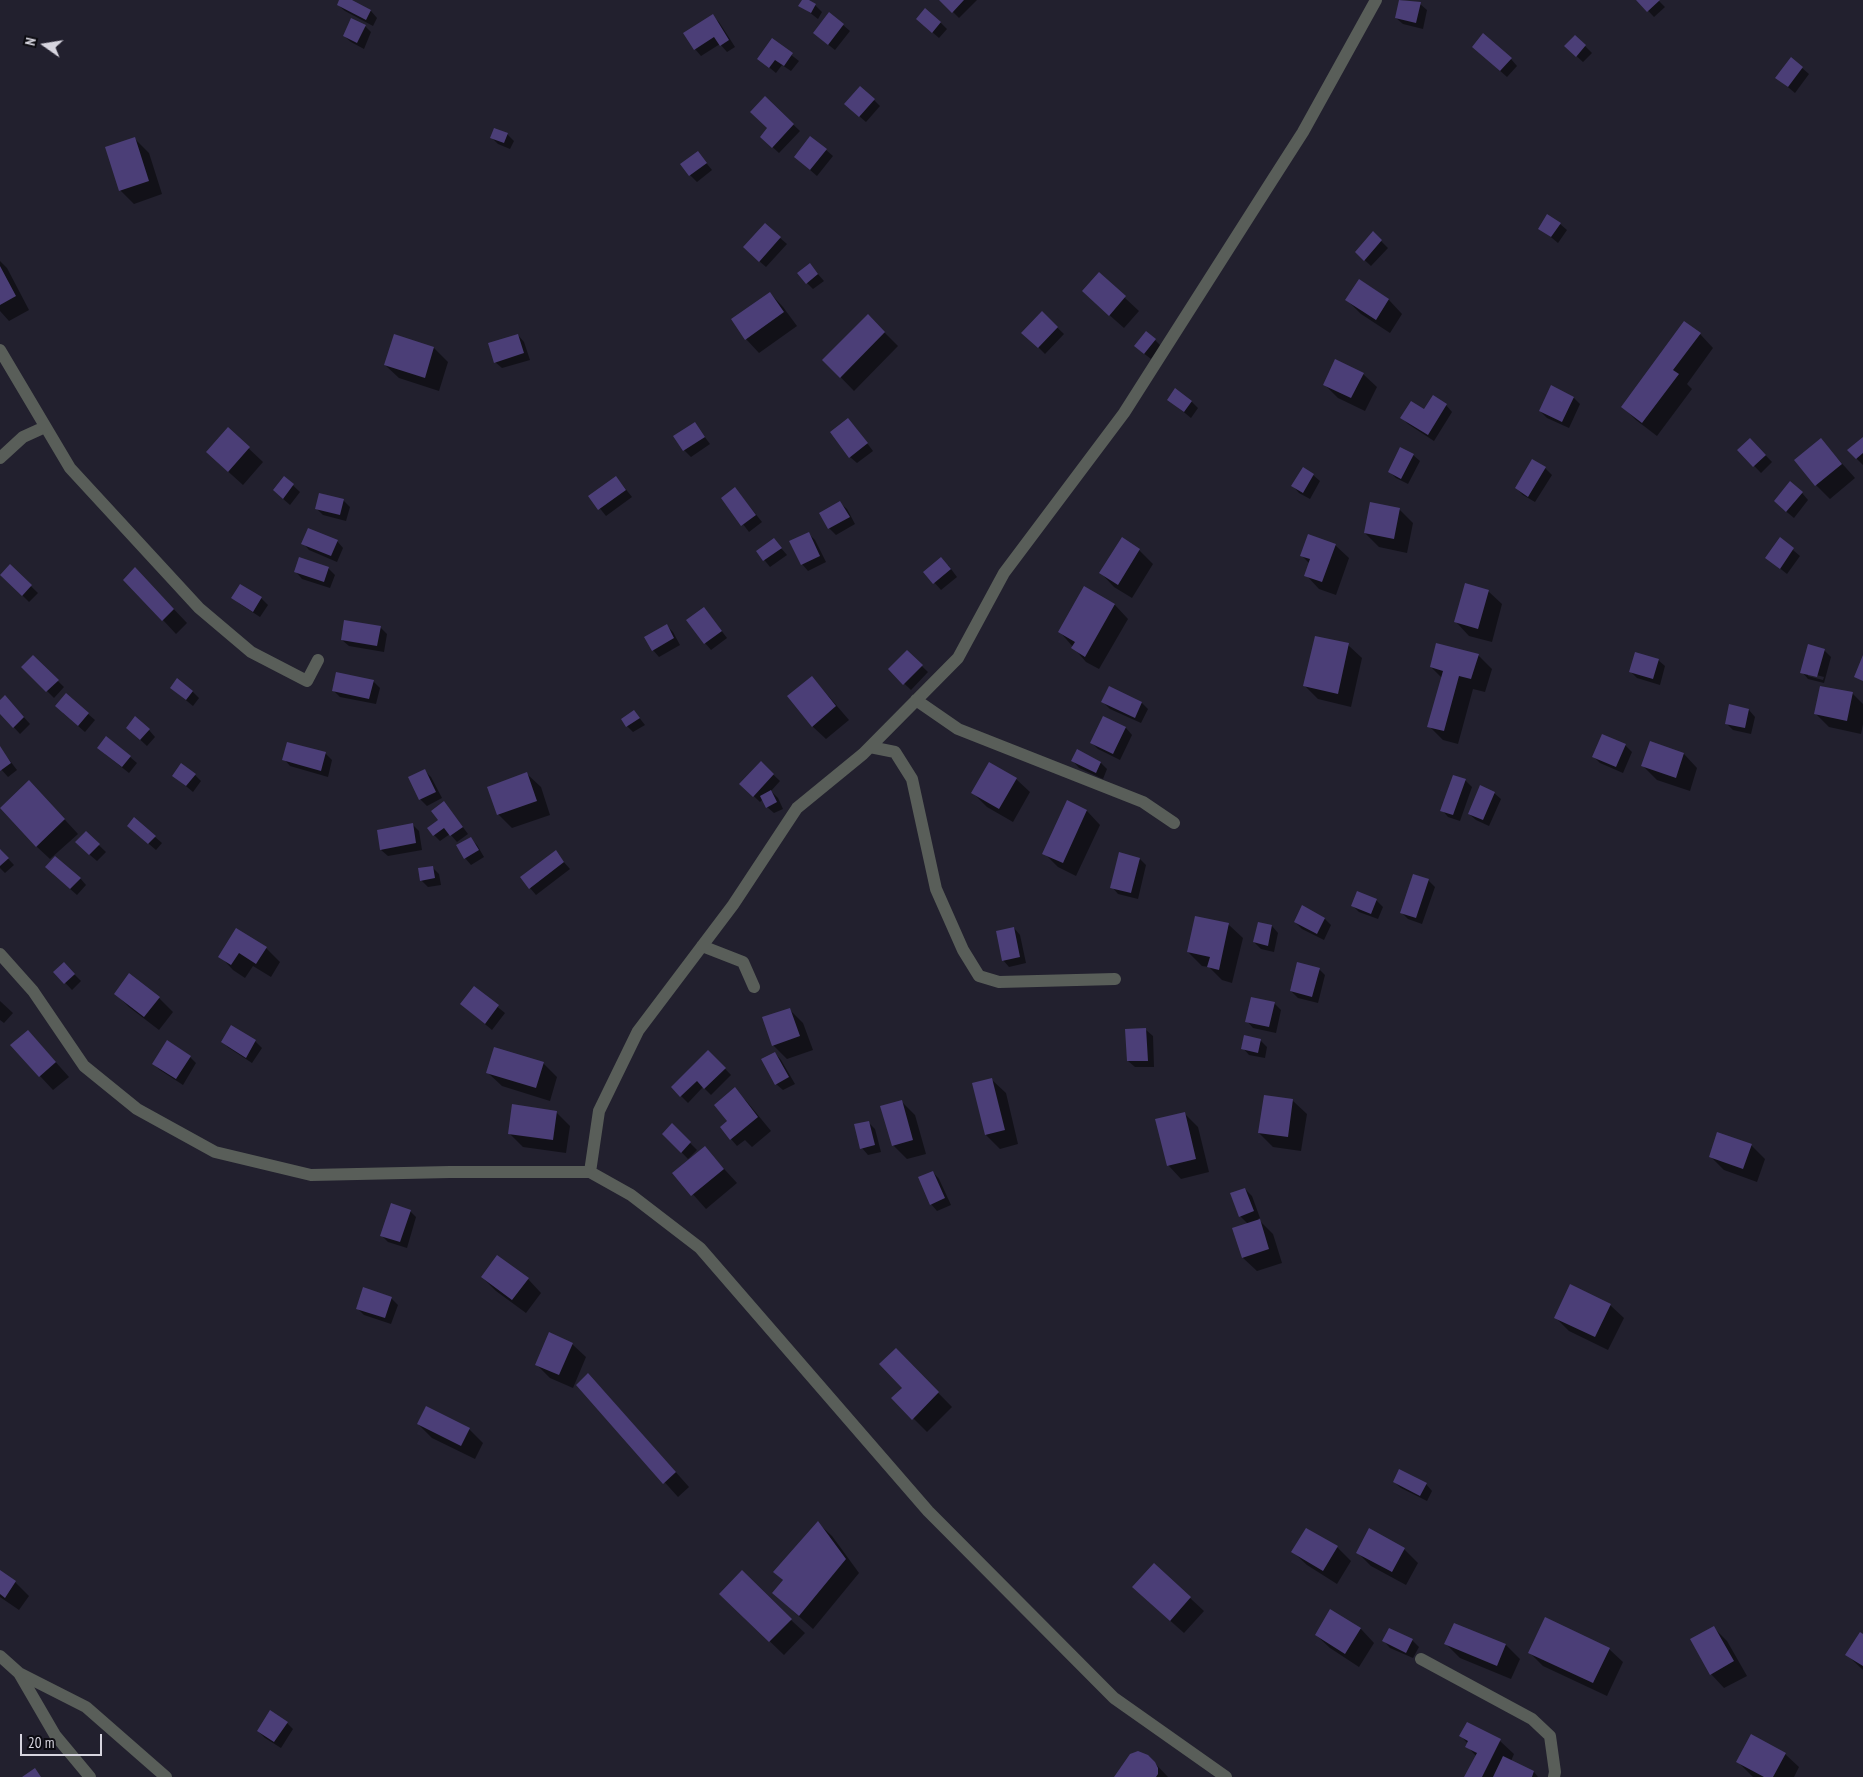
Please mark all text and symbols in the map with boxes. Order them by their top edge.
north arrow [20,20,70,70]
text: N [21,36,40,47]
scale bar [22,1724,105,1756]
text: 20 m [28,1733,54,1752]

